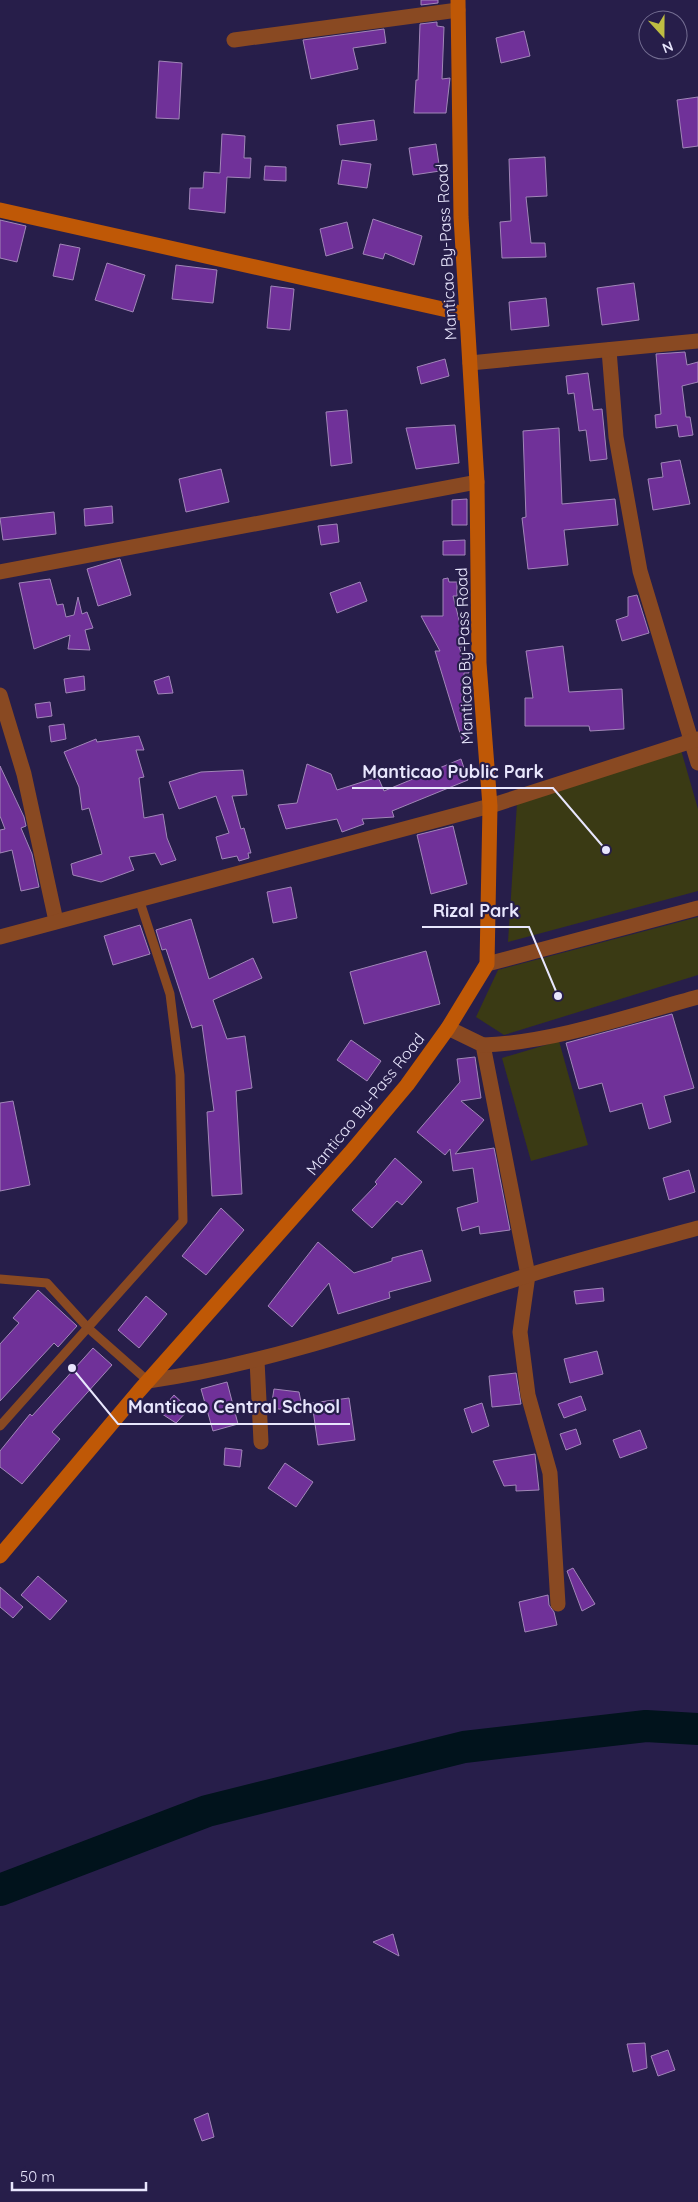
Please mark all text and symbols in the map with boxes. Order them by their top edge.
north arrow [638,10,688,60]
text: N [660,37,676,57]
street label: Manticao By-Pass Road [431,163,461,341]
street label: Manticao By-Pass Road [451,567,477,745]
callout: Manticao Public Park [352,755,553,788]
text: Manticao Public Park [362,760,544,783]
callout: Rizal Park [422,894,529,927]
text: Rizal Park [433,899,519,922]
street label: Manticao By-Pass Road [302,1029,428,1179]
callout: Manticao Central School [118,1391,350,1424]
text: Manticao Central School [128,1395,340,1418]
scale bar [12,2160,146,2192]
text: 50 m [20,2167,55,2186]

